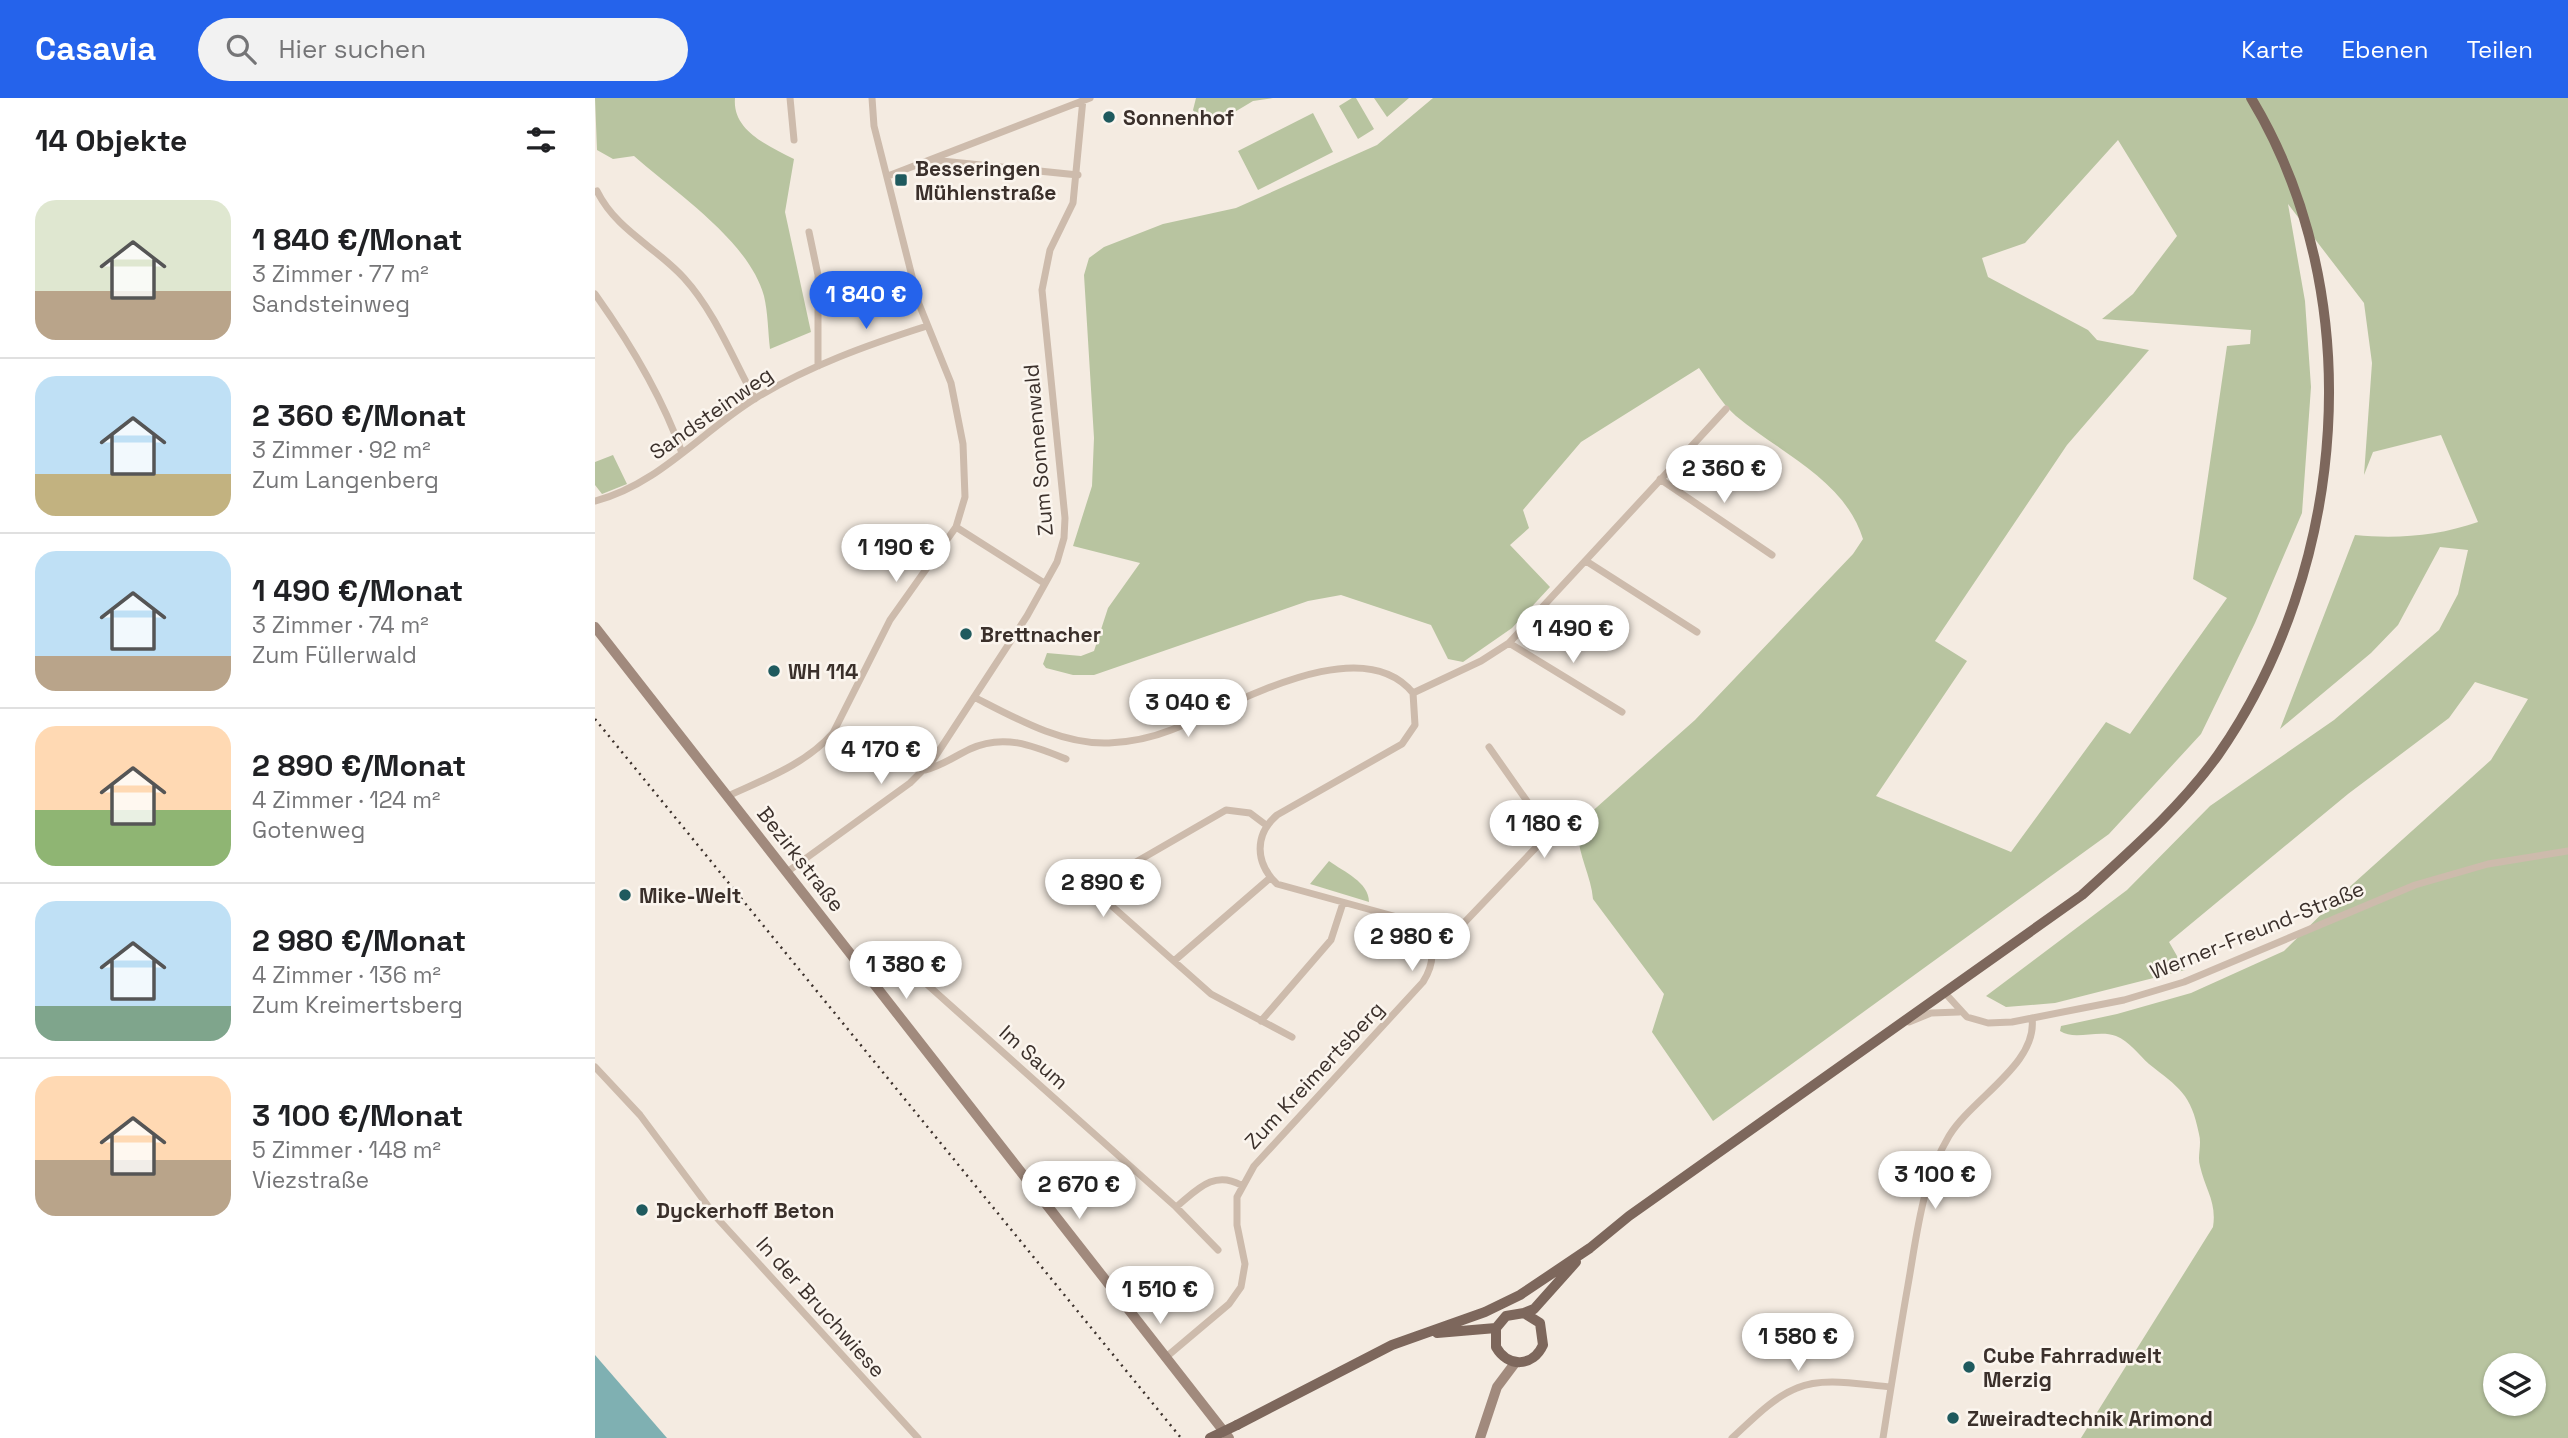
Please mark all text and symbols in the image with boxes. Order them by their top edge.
search box [198,18,688,81]
text: Casavia [35,28,156,70]
icon: search [222,30,260,68]
text: Hier suchen [278,32,426,66]
text: Karte [2241,34,2304,65]
text: Ebenen [2342,34,2428,65]
text: Teilen [2466,34,2533,65]
place label: Sonnenhof [1123,104,1234,131]
marker: Sonnenhof [1101,109,1117,125]
text: 14 Objekte [35,121,187,160]
icon: filters [522,121,560,159]
place label: Besseringen Mühlenstraße [915,155,1056,206]
marker: Besseringen Mühlenstraße [893,172,909,188]
text: 1 840 €/Monat [252,220,463,259]
icon: home [91,228,175,312]
text: 3 Zimmer · 77 m² [252,259,429,289]
pin: 1 840 € [801,272,931,331]
text: 1 840 € [825,279,907,309]
text: Sandsteinweg [252,289,410,319]
street label: Sandsteinweg [644,361,778,465]
street label: Zum Sonnenwald [1017,363,1059,537]
text: 2 360 €/Monat [252,396,467,435]
icon: home [91,404,175,488]
text: 3 Zimmer · 92 m² [252,435,431,465]
pin: 2 360 € [1659,446,1789,505]
text: 2 360 € [1682,453,1766,483]
text: Zum Langenberg [252,465,439,495]
pin: 1 190 € [831,524,961,584]
text: 1 190 € [857,532,935,562]
text: 1 490 €/Monat [252,571,463,610]
icon: home [91,579,175,663]
pin: 1 490 € [1508,606,1638,665]
text: 3 Zimmer · 74 m² [252,610,429,640]
text: 1 490 € [1532,613,1614,643]
place label: Brettnacher [980,621,1101,648]
marker: Brettnacher [958,626,974,642]
text: Zum Füllerwald [252,640,417,670]
place label: WH 114 [788,658,858,685]
marker: WH 114 [766,663,782,679]
pin: 3 040 € [1123,680,1253,739]
text: 3 040 € [1145,687,1231,717]
pin: 4 170 € [816,726,946,786]
text: 4 170 € [841,734,921,764]
text: 2 890 €/Monat [252,746,466,785]
icon: home [91,754,175,838]
text: 4 Zimmer · 124 m² [252,785,440,815]
pin: 1 180 € [1479,800,1609,860]
street label: Bezirkstraße [751,801,851,917]
text: 1 180 € [1506,808,1582,838]
text: Gotenweg [252,815,365,845]
pin: 2 890 € [1038,860,1168,919]
text: 2 890 € [1061,867,1145,897]
street label: Werner-Freund-Straße [2146,875,2368,985]
place label: Mike-Welt [639,882,741,909]
marker: Mike-Welt [617,887,633,903]
pin: 2 980 € [1347,914,1477,973]
text: 2 980 €/Monat [252,921,466,960]
text: 2 980 € [1370,921,1454,951]
icon: home [91,929,175,1013]
pin: 1 380 € [841,942,971,1001]
text: 1 380 € [866,949,946,979]
text: 4 Zimmer · 136 m² [252,960,441,990]
text: Zum Kreimertsberg [252,990,463,1020]
street label: Zum Kreimertsberg [1239,995,1389,1155]
street label: Im Saum [994,1019,1074,1095]
text: 3 100 €/Monat [252,1096,463,1135]
icon: home [91,1104,175,1188]
text: 5 Zimmer · 148 m² [252,1135,441,1165]
pin: 3 100 € [1870,1152,2000,1211]
text: 3 100 € [1894,1159,1976,1189]
pin: 2 670 € [1014,1162,1144,1221]
text: Viezstraße [252,1165,369,1195]
text: 2 670 € [1038,1169,1120,1199]
place label: Dyckerhoff Beton [656,1197,834,1224]
marker: Dyckerhoff Beton [634,1202,650,1218]
street label: In der Bruchwiese [751,1231,891,1383]
pin: 1 510 € [1095,1266,1225,1326]
text: 1 510 € [1122,1274,1198,1304]
pin: 1 580 € [1733,1314,1863,1373]
text: 1 580 € [1758,1321,1838,1351]
place label: Cube Fahrradwelt Merzig [1983,1342,2162,1393]
map controls [2483,1353,2546,1416]
button: layers [2483,1353,2546,1416]
marker: Cube Fahrradwelt Merzig [1961,1359,1977,1375]
place label: Zweiradtechnik Arimond [1967,1405,2213,1432]
marker: Zweiradtechnik Arimond [1945,1410,1961,1426]

